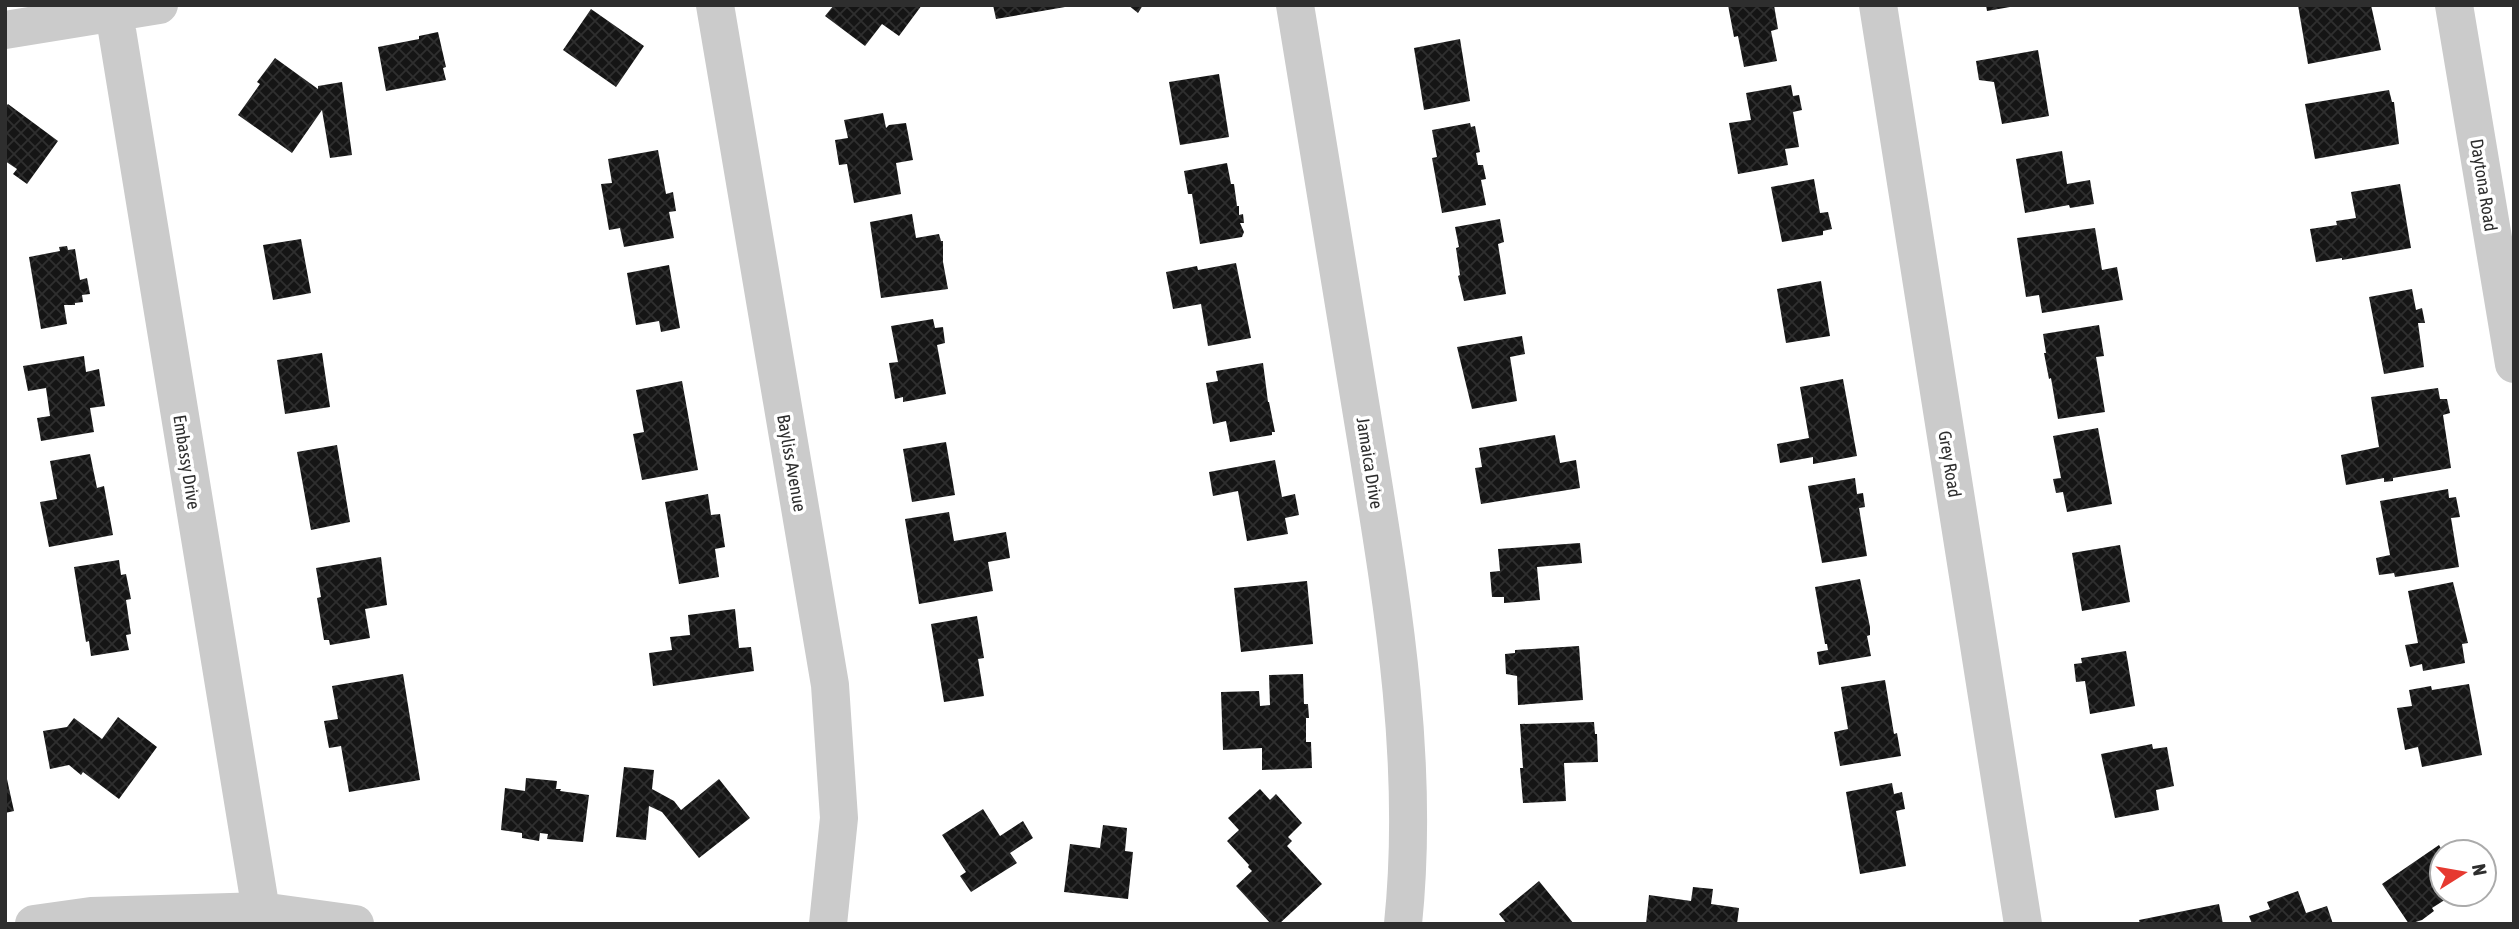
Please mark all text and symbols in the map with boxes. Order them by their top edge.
street label: Daytona Road [2466,137,2502,233]
street label: Embassy Drive [169,413,205,511]
street label: Bayliss Avenue [773,413,811,513]
street label: Jamaica Drive [1352,416,1388,510]
street label: Grey Road [1934,429,1966,499]
north arrow [2428,838,2498,908]
text: N [2468,862,2492,877]

